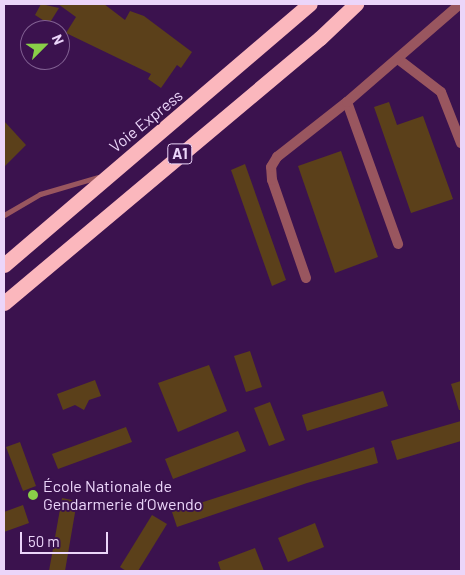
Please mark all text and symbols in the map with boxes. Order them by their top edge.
north arrow [20,20,70,70]
text: N [49,32,68,47]
street label: Voie Express [106,86,186,156]
road number: A1 [166,142,194,166]
place label: École Nationale de Gendarmerie d’Owendo [43,476,203,514]
marker: École Nationale de Gendarmerie d’Owendo [27,489,39,501]
scale bar [22,522,110,554]
text: 50 m [28,532,60,550]

